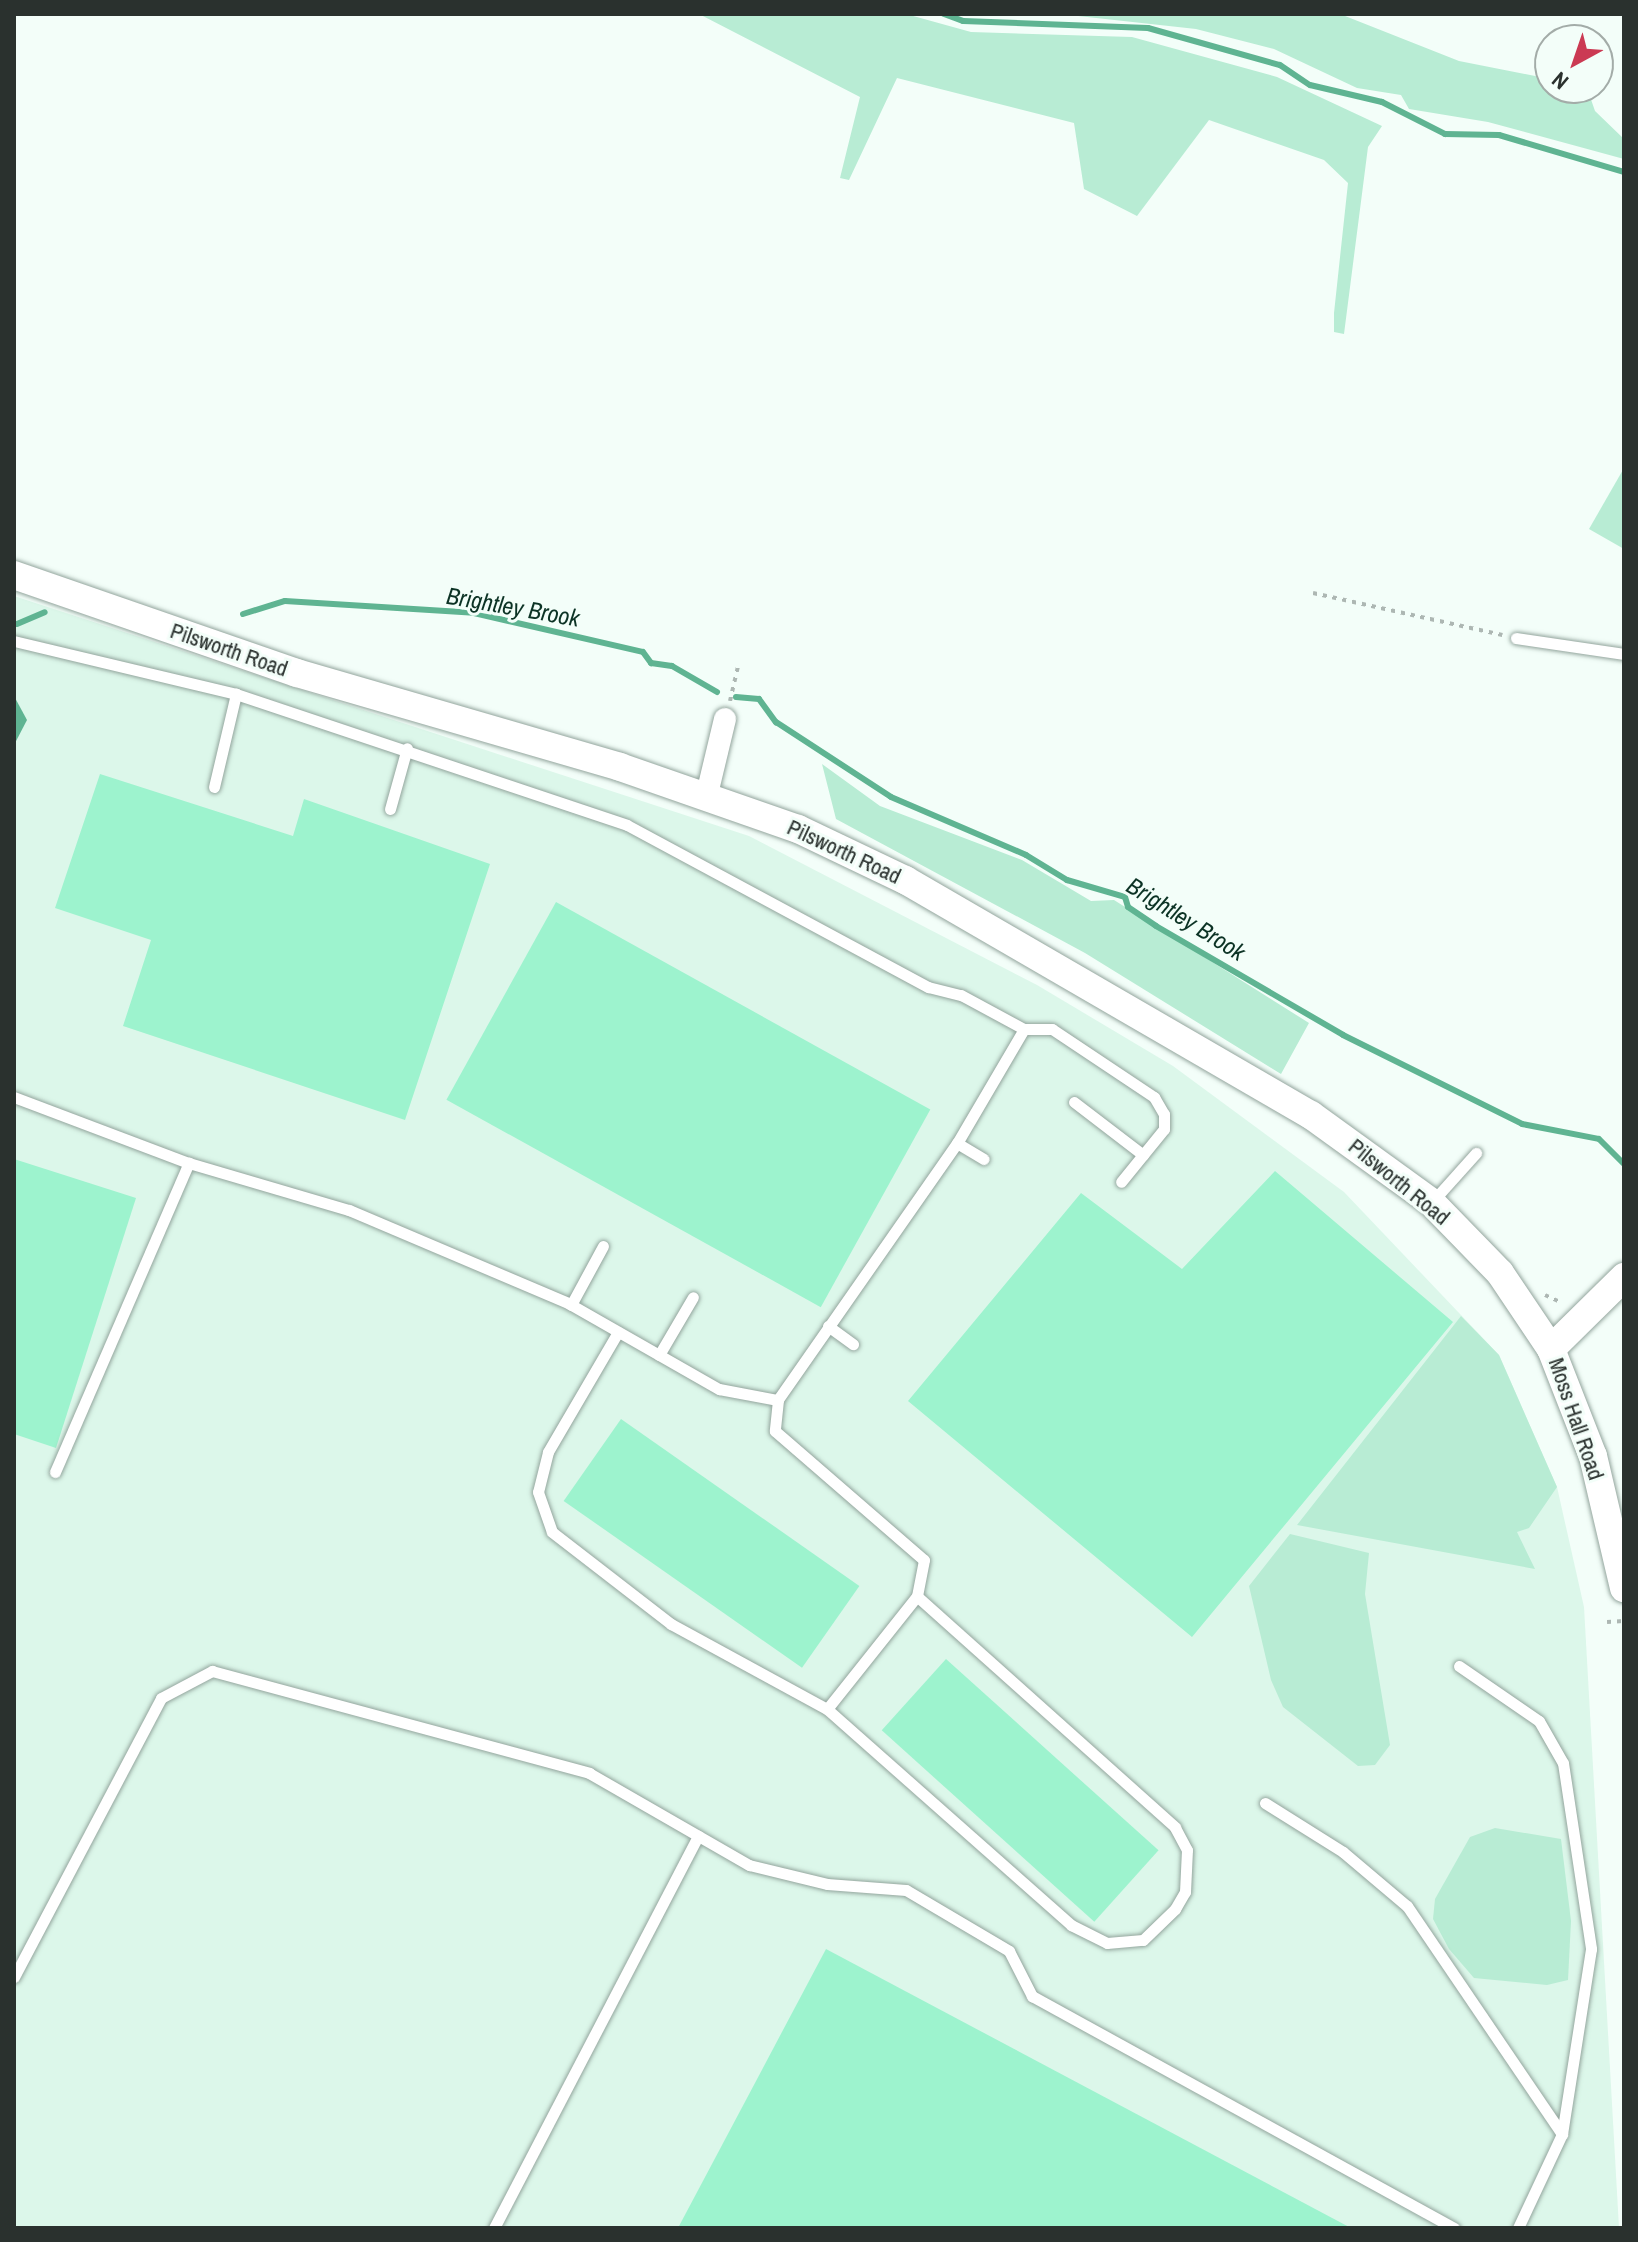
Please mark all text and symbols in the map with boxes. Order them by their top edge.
north arrow [1534,24,1614,104]
text: N [1545,65,1574,97]
water label: Brightley Brook [444,581,582,633]
street label: Pilsworth Road [167,618,291,682]
street label: Pilsworth Road [783,814,905,890]
water label: Brightley Brook [1121,871,1251,967]
street label: Pilsworth Road [1343,1133,1455,1231]
street label: Moss Hall Road [1543,1355,1609,1483]

